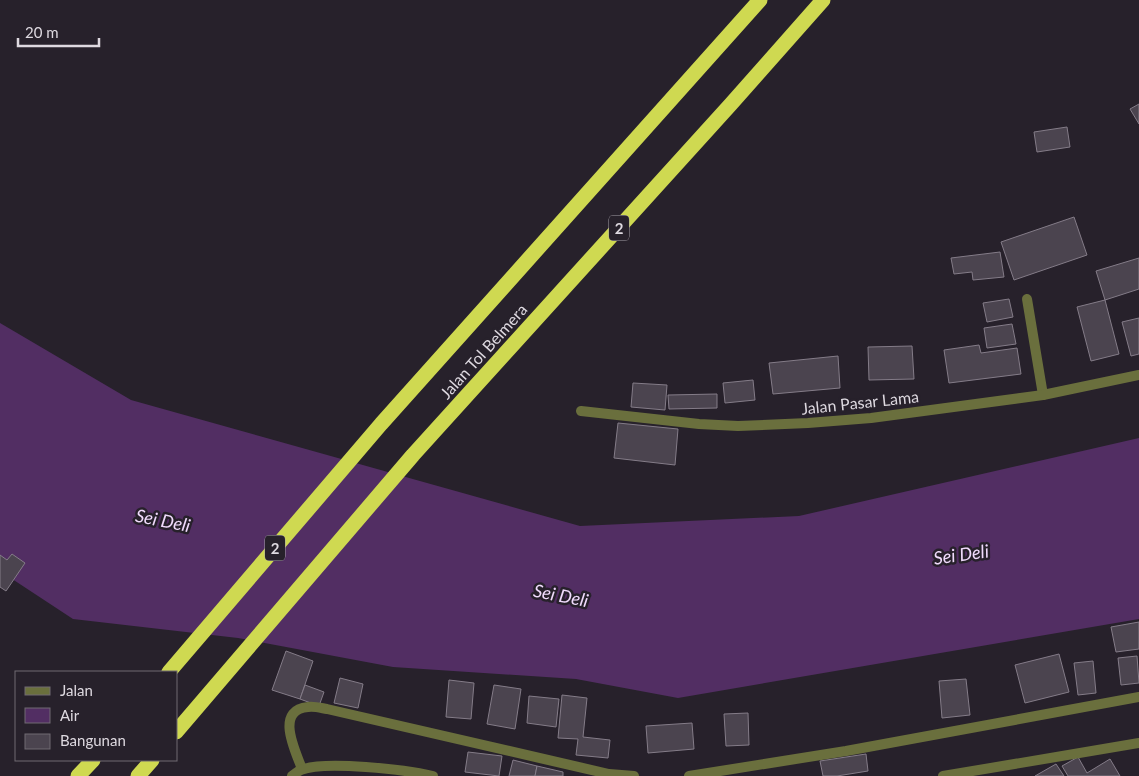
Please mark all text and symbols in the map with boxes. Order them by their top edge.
scale bar [18,15,99,47]
text: 20 m [25,23,59,41]
road number: 2 [609,216,629,240]
street label: Jalan Tol Belmera [436,300,530,402]
street label: Jalan Pasar Lama [800,386,920,418]
water label: Sei Deli [134,504,192,536]
road number: 2 [265,536,285,560]
water label: Sei Deli [932,539,990,569]
water label: Sei Deli [532,579,590,611]
legend [15,671,178,761]
text: Jalan [60,681,93,699]
text: Air [60,706,80,724]
text: Bangunan [60,731,126,749]

